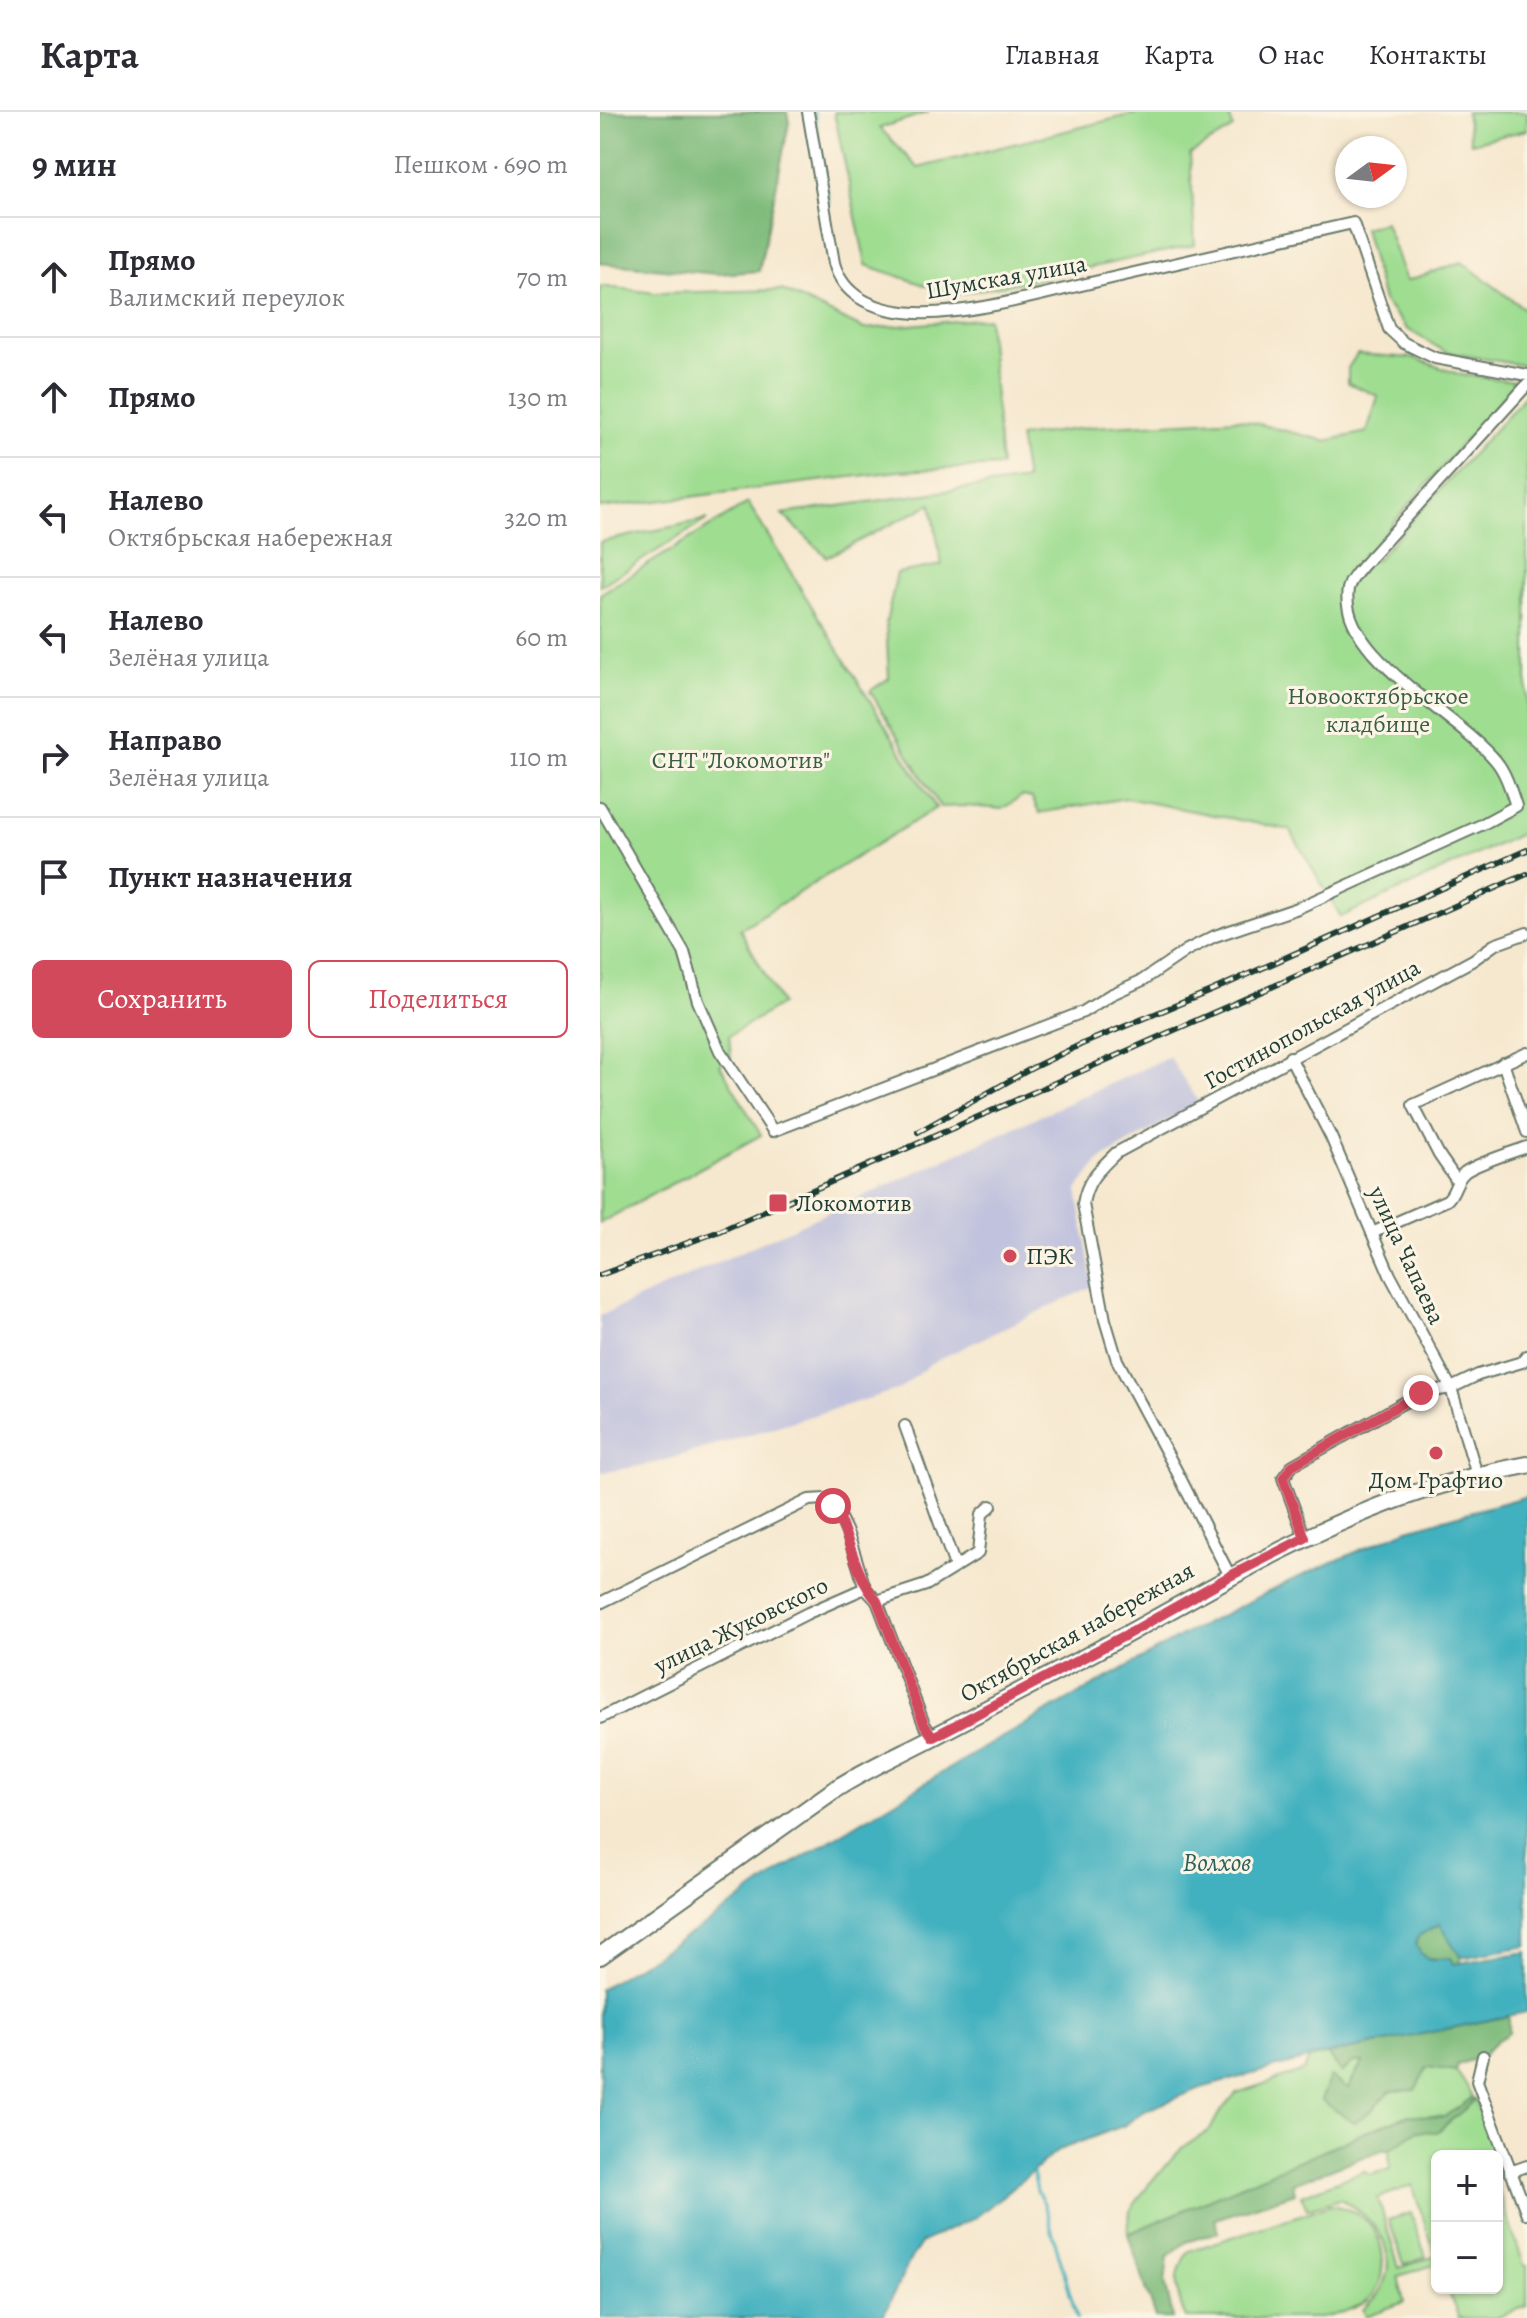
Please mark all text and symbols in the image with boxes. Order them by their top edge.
text: Карта [40,29,139,81]
text: Главная [1004,36,1100,74]
text: Карта [1144,36,1214,74]
text: О нас [1258,36,1325,74]
text: Контакты [1369,36,1487,74]
north arrow [1335,136,1407,208]
text: 9 мин [32,141,117,188]
text: Пешком · 690 m [393,147,568,182]
text: Прямо [108,240,195,280]
street label: Шумская улица [923,247,1089,307]
icon: ahead [32,255,76,299]
text: 70 m [516,260,568,295]
text: Валимский переулок [108,280,345,315]
icon: ahead [32,375,76,419]
text: Прямо [108,377,195,417]
text: 130 m [508,380,568,415]
text: Налево [108,480,203,520]
icon: left [32,495,76,539]
text: 320 m [504,500,568,535]
text: Октябрьская набережная [108,520,393,555]
text: Налево [108,600,203,640]
icon: left [32,615,76,659]
text: 60 m [515,620,568,655]
text: Зелёная улица [108,640,269,675]
park label: Новооктябрьское кладбище [1287,680,1469,740]
text: Направо [108,720,222,760]
icon: right [32,735,76,779]
text: 110 m [510,740,568,775]
park label: СНТ "Локомотив" [652,744,830,776]
text: Зелёная улица [108,760,269,795]
icon: arrive [32,855,76,899]
text: Пункт назначения [108,857,353,897]
street label: Гостинопольская улица [1198,951,1426,1097]
button: Сохранить [32,960,292,1038]
button: Поделиться [308,960,568,1038]
street label: улица Чапаева [1361,1180,1453,1329]
place label: Локомотив [796,1187,912,1219]
marker: Локомотив [767,1192,789,1214]
place label: ПЭК [1026,1240,1074,1272]
marker: ПЭК [1001,1247,1019,1265]
route end [1403,1375,1439,1411]
marker: Дом Графтио [1427,1444,1445,1462]
place label: Дом Графтио [1369,1464,1503,1496]
route start [815,1488,851,1524]
street label: Октябрьская набережная [954,1554,1200,1710]
street label: улица Жуковского [648,1569,834,1682]
water label: Волхов [1183,1845,1251,1880]
map controls [1431,2150,1503,2294]
button: + [1431,2150,1503,2222]
button: − [1431,2222,1503,2294]

